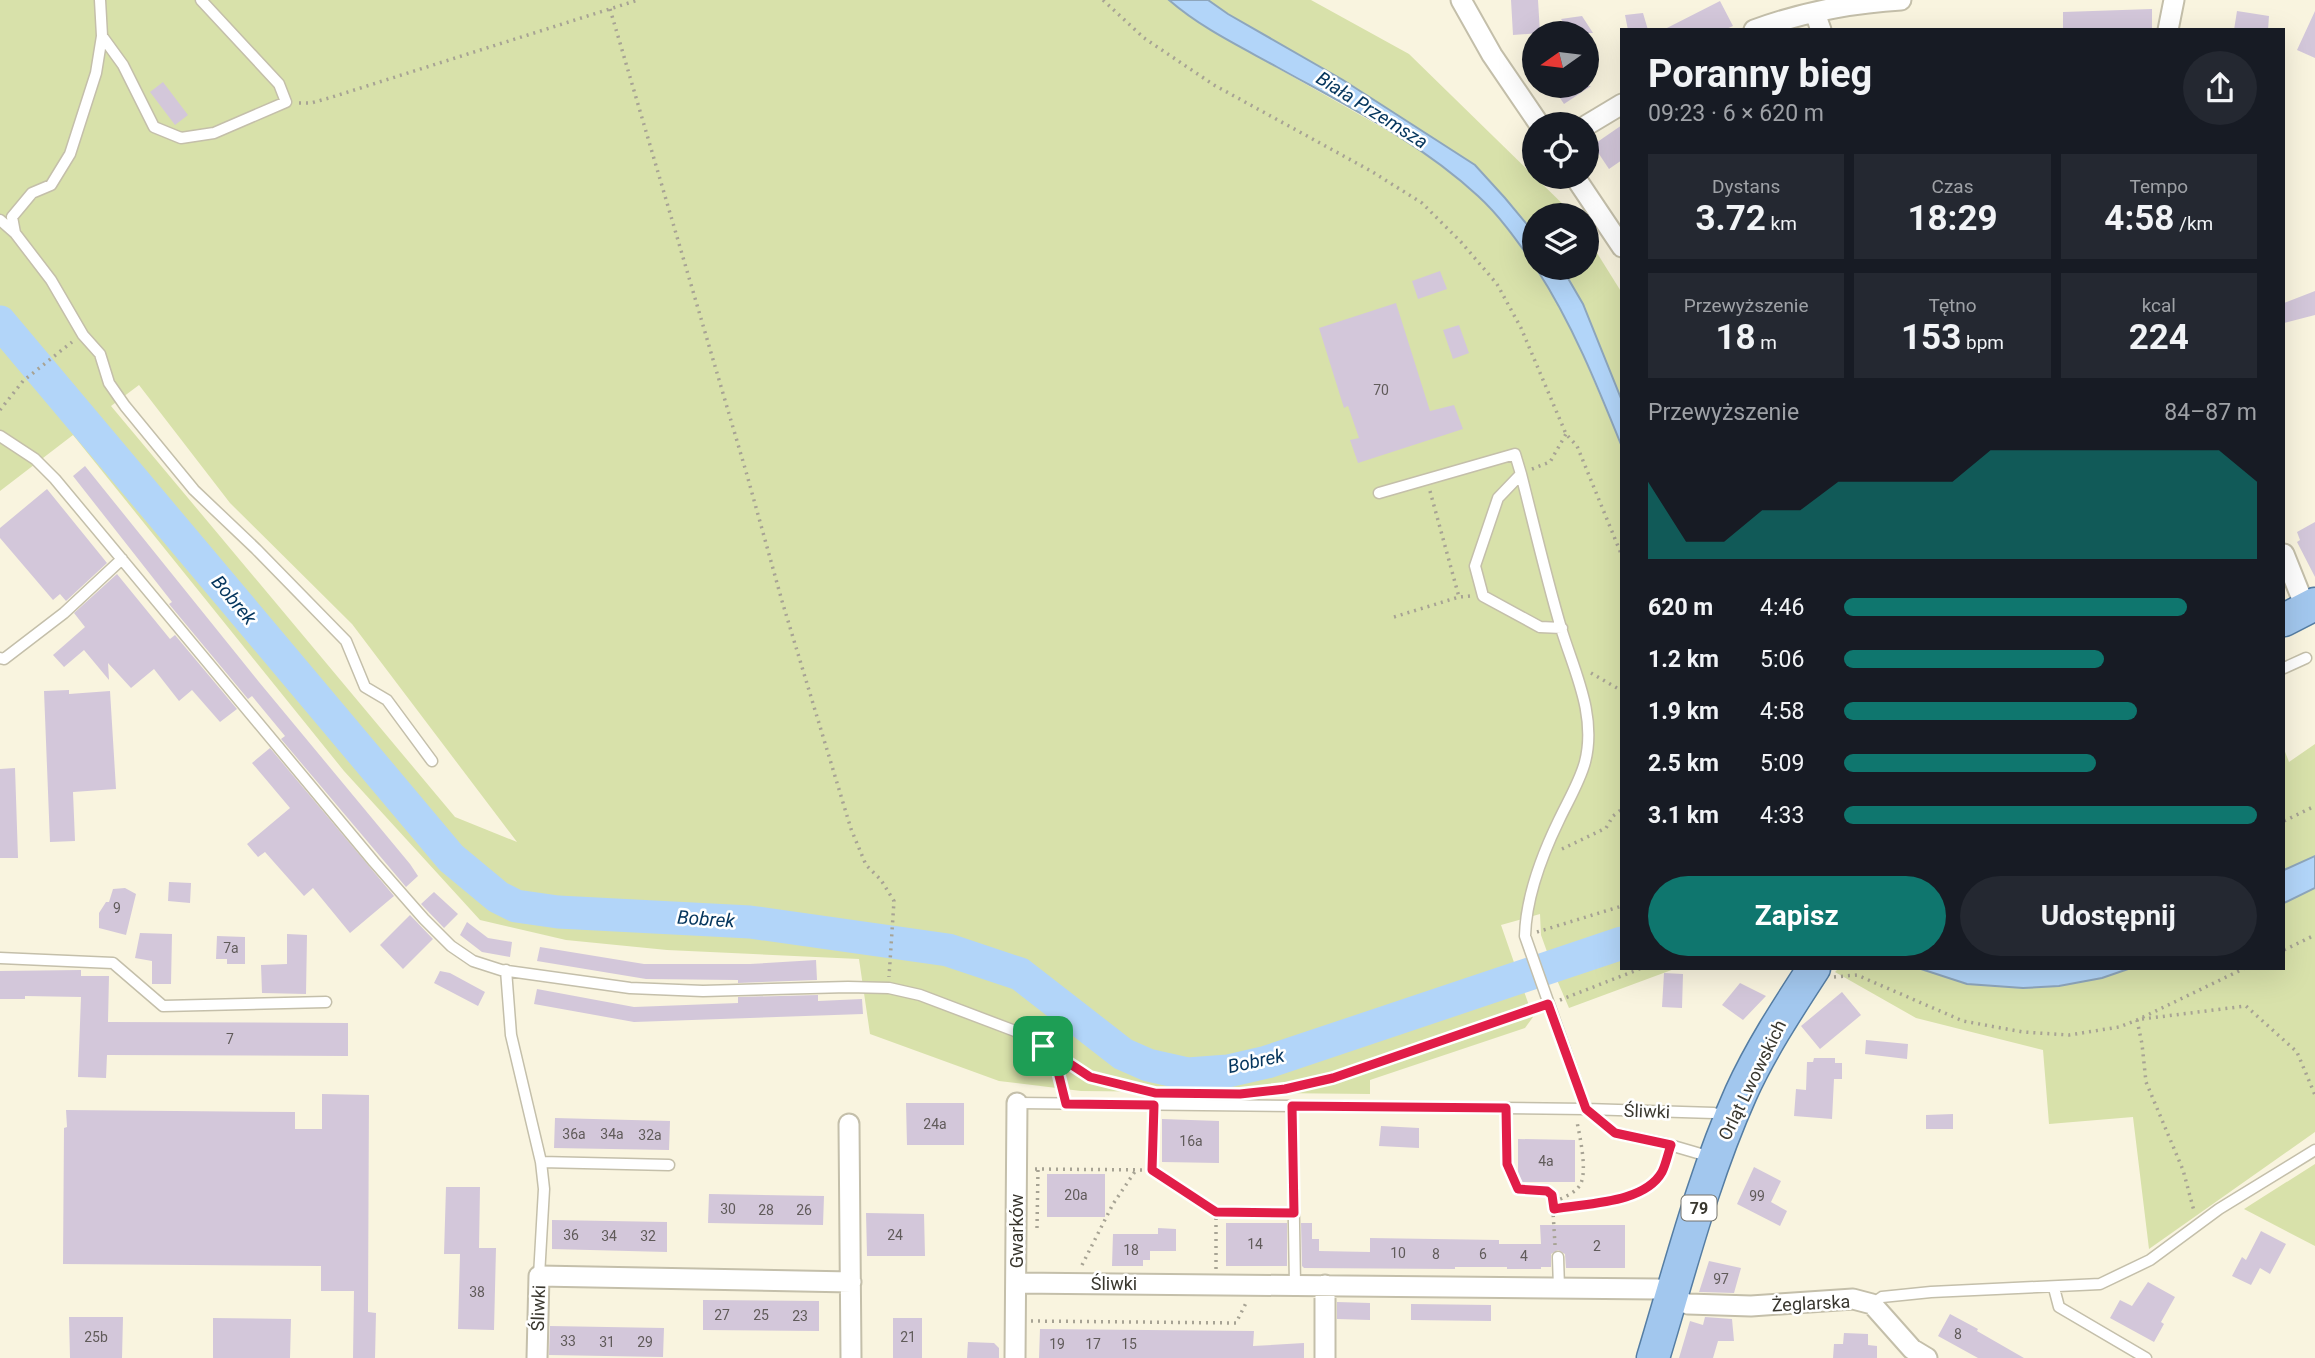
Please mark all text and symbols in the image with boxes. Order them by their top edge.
north arrow [1522,21,1600,98]
map controls [1522,21,1599,280]
button: share [2183,51,2257,125]
text: Poranny bieg [1648,52,1872,96]
water label: Biała Przemsza [1312,67,1432,153]
text: 09:23 · 6 × 620 m [1648,100,1824,127]
button: locate [1522,112,1599,189]
text: Dystans [1712,175,1780,198]
text: Czas [1932,175,1973,198]
text: Tempo [2129,175,2188,198]
text: 3.72 [1695,198,1766,239]
text: 18:29 [1907,198,1998,239]
text: 4:58 [2104,198,2174,239]
button: layers [1522,203,1599,280]
text: km [1766,212,1797,235]
text: /km [2174,212,2213,235]
text: Przewyższenie [1684,294,1809,317]
text: Tętno [1928,294,1977,317]
text: kcal [2142,294,2176,317]
text: 18 [1715,317,1756,358]
text: 153 [1901,317,1961,358]
text: 224 [2129,317,2189,358]
text: m [1756,331,1777,354]
text: bpm [1961,331,2004,354]
house number: 70 [1373,382,1389,398]
text: Przewyższenie [1648,399,1799,426]
text: 84–87 m [2164,399,2257,426]
water label: Bobrek [207,571,262,630]
text: 620 m [1648,594,1713,621]
text: 4:46 [1760,594,1804,621]
text: 1.2 km [1648,646,1719,673]
text: 5:06 [1760,646,1804,673]
text: 1.9 km [1648,698,1719,725]
text: 4:58 [1760,698,1804,725]
text: 2.5 km [1648,750,1719,777]
text: 5:09 [1760,750,1804,777]
text: 3.1 km [1648,802,1719,829]
text: 4:33 [1760,802,1804,829]
button: Zapisz [1648,876,1946,956]
button: Udostępnij [1960,876,2257,956]
house number: 9 [113,900,121,916]
water label: Bobrek [677,906,736,933]
house number: 7a [223,940,239,956]
pin [1013,1016,1073,1076]
street label: Orląt Lwowskich [1714,1016,1790,1144]
icon: arrive [1024,1027,1062,1065]
house number: 7 [226,1031,234,1047]
water label: Bobrek [1225,1044,1287,1078]
street label: Śliwki [1623,1100,1671,1122]
house number: 24a [923,1116,947,1132]
house number: 36a [562,1126,586,1142]
house number: 34a [600,1126,624,1142]
house number: 32a [638,1127,662,1143]
house number: 16a [1179,1133,1203,1149]
house number: 4a [1538,1153,1554,1169]
house number: 20a [1064,1187,1088,1203]
house number: 99 [1749,1188,1765,1204]
street label: Gwarków [1006,1193,1027,1268]
road number: 79 [1682,1196,1716,1220]
house number: 30 [720,1201,736,1217]
house number: 28 [758,1202,774,1218]
house number: 26 [796,1202,812,1218]
house number: 36 [563,1227,579,1243]
house number: 24 [887,1227,903,1243]
house number: 34 [601,1228,617,1244]
house number: 32 [640,1228,656,1244]
house number: 14 [1247,1236,1263,1252]
house number: 2 [1593,1238,1601,1254]
house number: 18 [1123,1242,1139,1258]
house number: 10 [1390,1245,1406,1261]
house number: 8 [1432,1246,1440,1262]
house number: 6 [1479,1246,1487,1262]
house number: 4 [1520,1248,1528,1264]
house number: 97 [1713,1271,1729,1287]
street label: Śliwki [1091,1273,1137,1294]
house number: 38 [469,1284,485,1300]
street label: Śliwki [527,1284,549,1332]
street label: Żeglarska [1771,1290,1851,1316]
house number: 27 [714,1307,730,1323]
house number: 25 [753,1307,769,1323]
house number: 23 [792,1308,808,1324]
house number: 8 [1954,1326,1962,1342]
house number: 25b [84,1329,108,1345]
house number: 21 [900,1329,916,1345]
house number: 33 [560,1333,576,1349]
house number: 31 [599,1334,615,1350]
house number: 29 [637,1334,653,1350]
house number: 19 [1049,1336,1065,1352]
house number: 17 [1085,1336,1101,1352]
house number: 15 [1121,1336,1137,1352]

